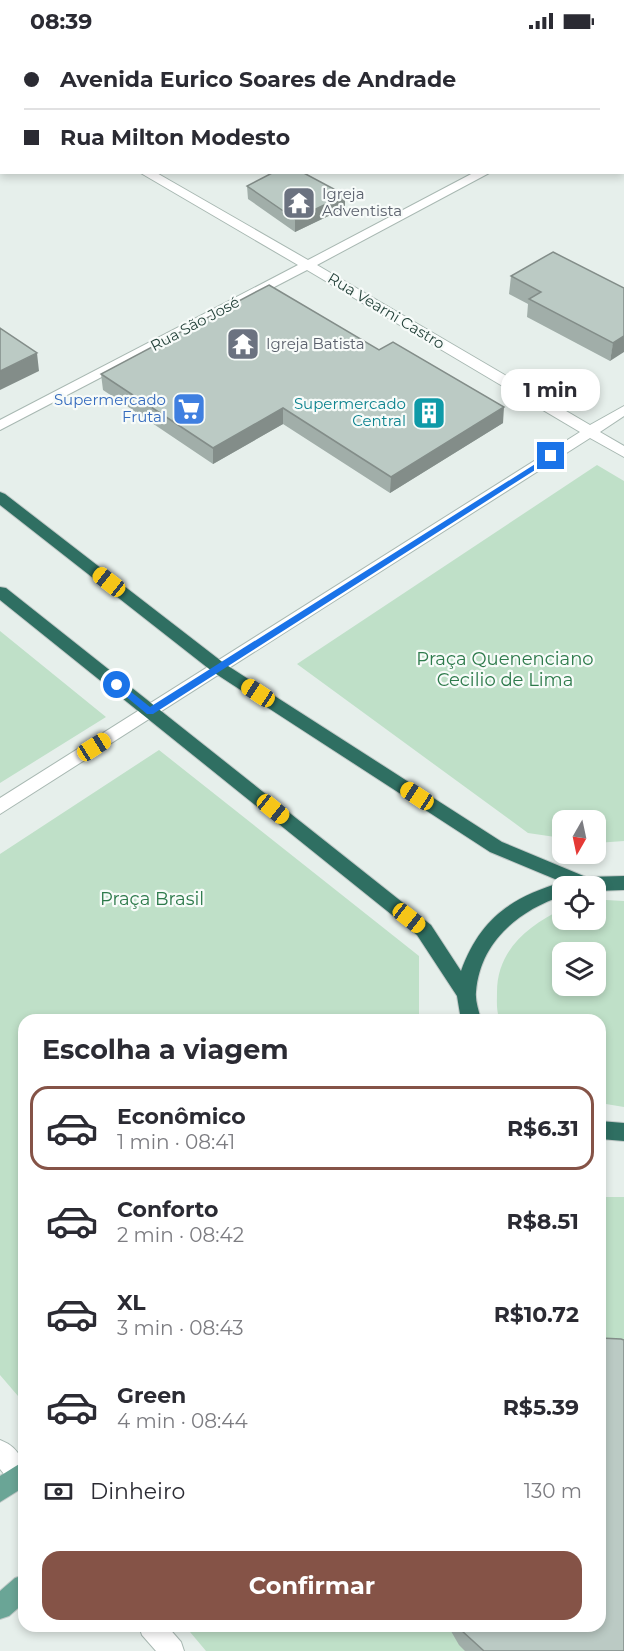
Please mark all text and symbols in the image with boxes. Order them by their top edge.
text: 08:39 [30,8,92,35]
text: Avenida Eurico Soares de Andrade [60,66,456,93]
text: Rua Milton Modesto [60,124,290,151]
place label: Igreja Adventista [322,184,402,220]
temple icon: Igreja Adventista [281,185,317,221]
street label: Rua Vearni Castro [324,268,448,353]
street label: Rua São José [147,292,243,355]
temple icon: Igreja Batista [225,326,261,362]
place label: Igreja Batista [266,334,365,353]
callout: 1 min [502,369,600,411]
text: 1 min [523,378,578,402]
place label: Supermercado Frutal [54,390,166,426]
supermarket icon: Supermercado Frutal [171,391,207,427]
place label: Supermercado Central [294,394,406,430]
building icon: Supermercado Central [411,395,447,431]
route end [537,442,564,469]
car [89,564,129,600]
park label: Praça Quenenciano Cecilio de Lima [416,648,594,691]
route start [103,671,130,698]
car [238,676,278,710]
car [74,730,114,764]
car [397,779,437,813]
car [253,791,293,827]
north arrow [552,810,606,864]
map controls [552,810,606,996]
button: locate [552,876,606,930]
park label: Praça Brasil [100,888,204,910]
car [389,900,429,936]
button: layers [552,942,606,996]
text: Escolha a viagem [42,1033,289,1066]
icon: car [45,1101,99,1155]
text: Econômico [117,1103,246,1130]
text: R$6.31 [507,1115,579,1142]
text: 1 min · 08:41 [117,1130,235,1154]
icon: car [45,1194,99,1248]
text: Conforto [117,1196,218,1223]
text: R$8.51 [507,1208,579,1235]
text: 2 min · 08:42 [117,1223,244,1247]
icon: car [45,1287,99,1341]
text: XL [117,1289,146,1316]
text: R$10.72 [494,1301,579,1328]
text: 3 min · 08:43 [117,1316,244,1340]
icon: car [45,1380,99,1434]
text: Green [117,1382,186,1409]
text: R$5.39 [503,1394,579,1421]
text: 4 min · 08:44 [117,1409,248,1433]
icon: cash [42,1475,75,1508]
text: Dinheiro [90,1478,185,1505]
text: 130 m [524,1479,582,1503]
button: Confirmar [42,1551,582,1620]

